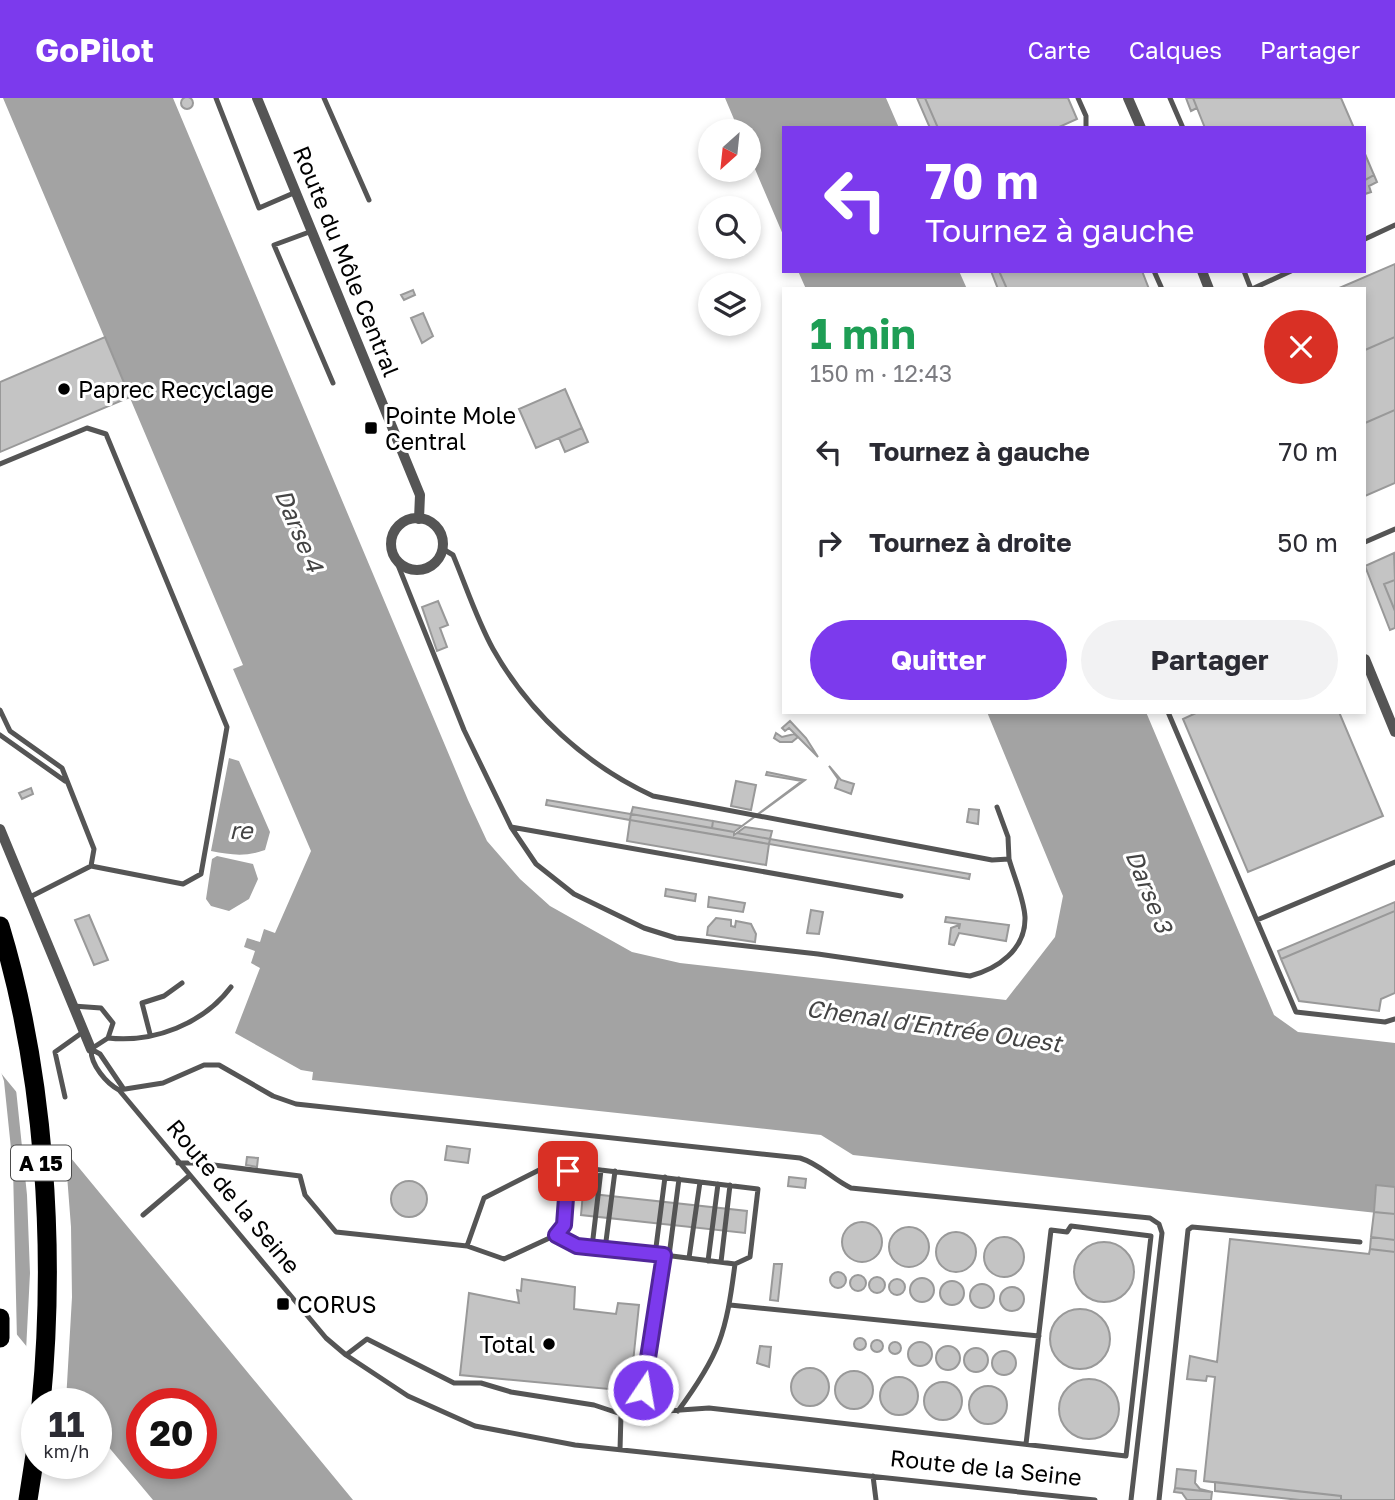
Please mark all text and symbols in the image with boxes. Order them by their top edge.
text: GoPilot [35,30,154,69]
text: Carte [1027,35,1091,64]
text: Calques [1129,35,1222,64]
text: Partager [1260,35,1360,64]
north arrow [698,119,761,182]
map controls [698,119,761,336]
street label: Route du Môle Central [288,142,406,380]
text: 70 m [925,151,1039,210]
icon: left [810,154,901,245]
button: search [698,196,761,259]
text: Tournez à gauche [925,211,1194,249]
button: layers [698,273,761,336]
text: 1 min [810,308,916,358]
button: close [1264,310,1338,384]
text: 150 m · 12:43 [810,359,952,387]
place label: Paprec Recyclage [78,375,274,403]
marker: Paprec Recyclage [56,381,72,397]
place label: Pointe Mole Central [385,401,516,455]
marker: Pointe Mole Central [363,420,379,436]
icon: left [810,433,848,471]
text: Tournez à gauche [869,436,1090,467]
text: 70 m [1279,436,1338,467]
water label: Darse 4 [270,484,331,577]
icon: right [810,524,848,562]
text: Tournez à droite [869,527,1072,558]
text: 50 m [1277,527,1338,558]
button: Quitter [810,620,1067,700]
button: Partager [1081,620,1338,700]
water label: re [229,815,255,844]
water label: Darse 3 [1120,846,1180,938]
water label: Chenal d'Entrée Ouest [805,993,1066,1058]
street label: Route de la Seine [161,1113,307,1279]
pin [538,1141,598,1201]
road number: A 15 [11,1146,71,1180]
icon: arrive [549,1152,587,1190]
place label: CORUS [297,1290,377,1318]
marker: CORUS [275,1296,291,1312]
place label: Total [479,1330,535,1358]
marker: Total [541,1336,557,1352]
position arrow [606,1353,680,1427]
speed limit sign: 20 [126,1388,217,1479]
text: 11 [48,1403,85,1445]
text: km/h [44,1440,89,1462]
street label: Route de la Seine [889,1443,1083,1491]

